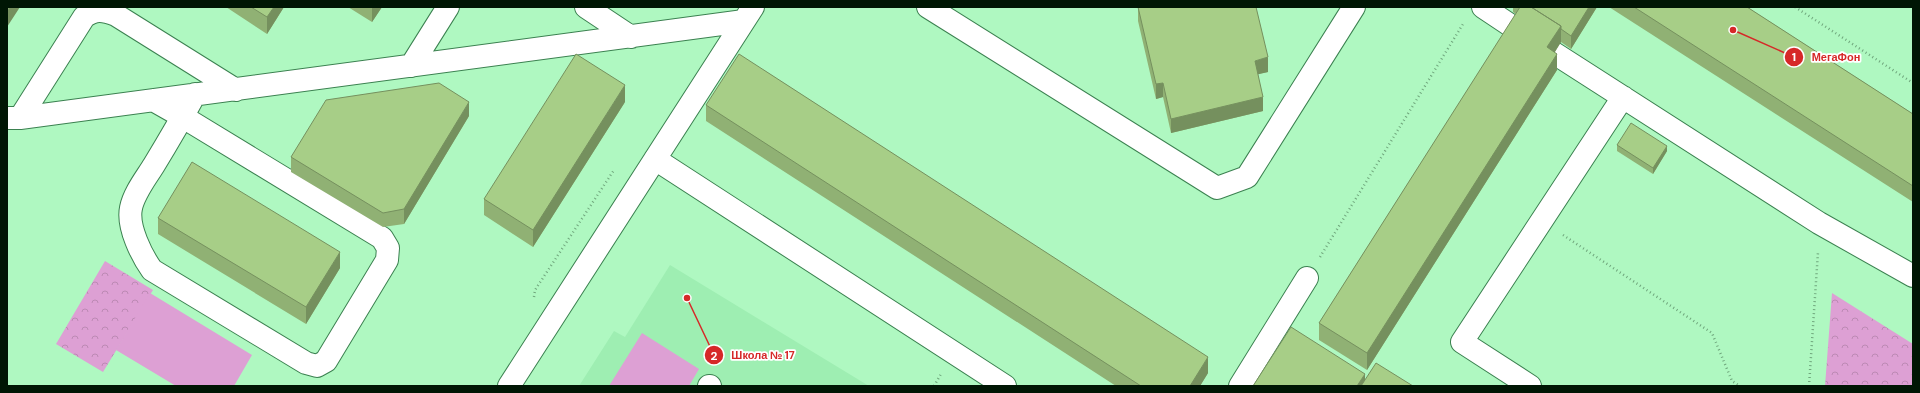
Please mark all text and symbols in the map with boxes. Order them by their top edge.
callout: МегаФон [1784,46,1869,69]
text: 1 [1792,49,1796,65]
text: МегаФон [1812,50,1860,64]
callout: Школа № 17 [704,344,803,367]
text: 2 [711,348,718,364]
text: Школа № 17 [731,348,795,362]

